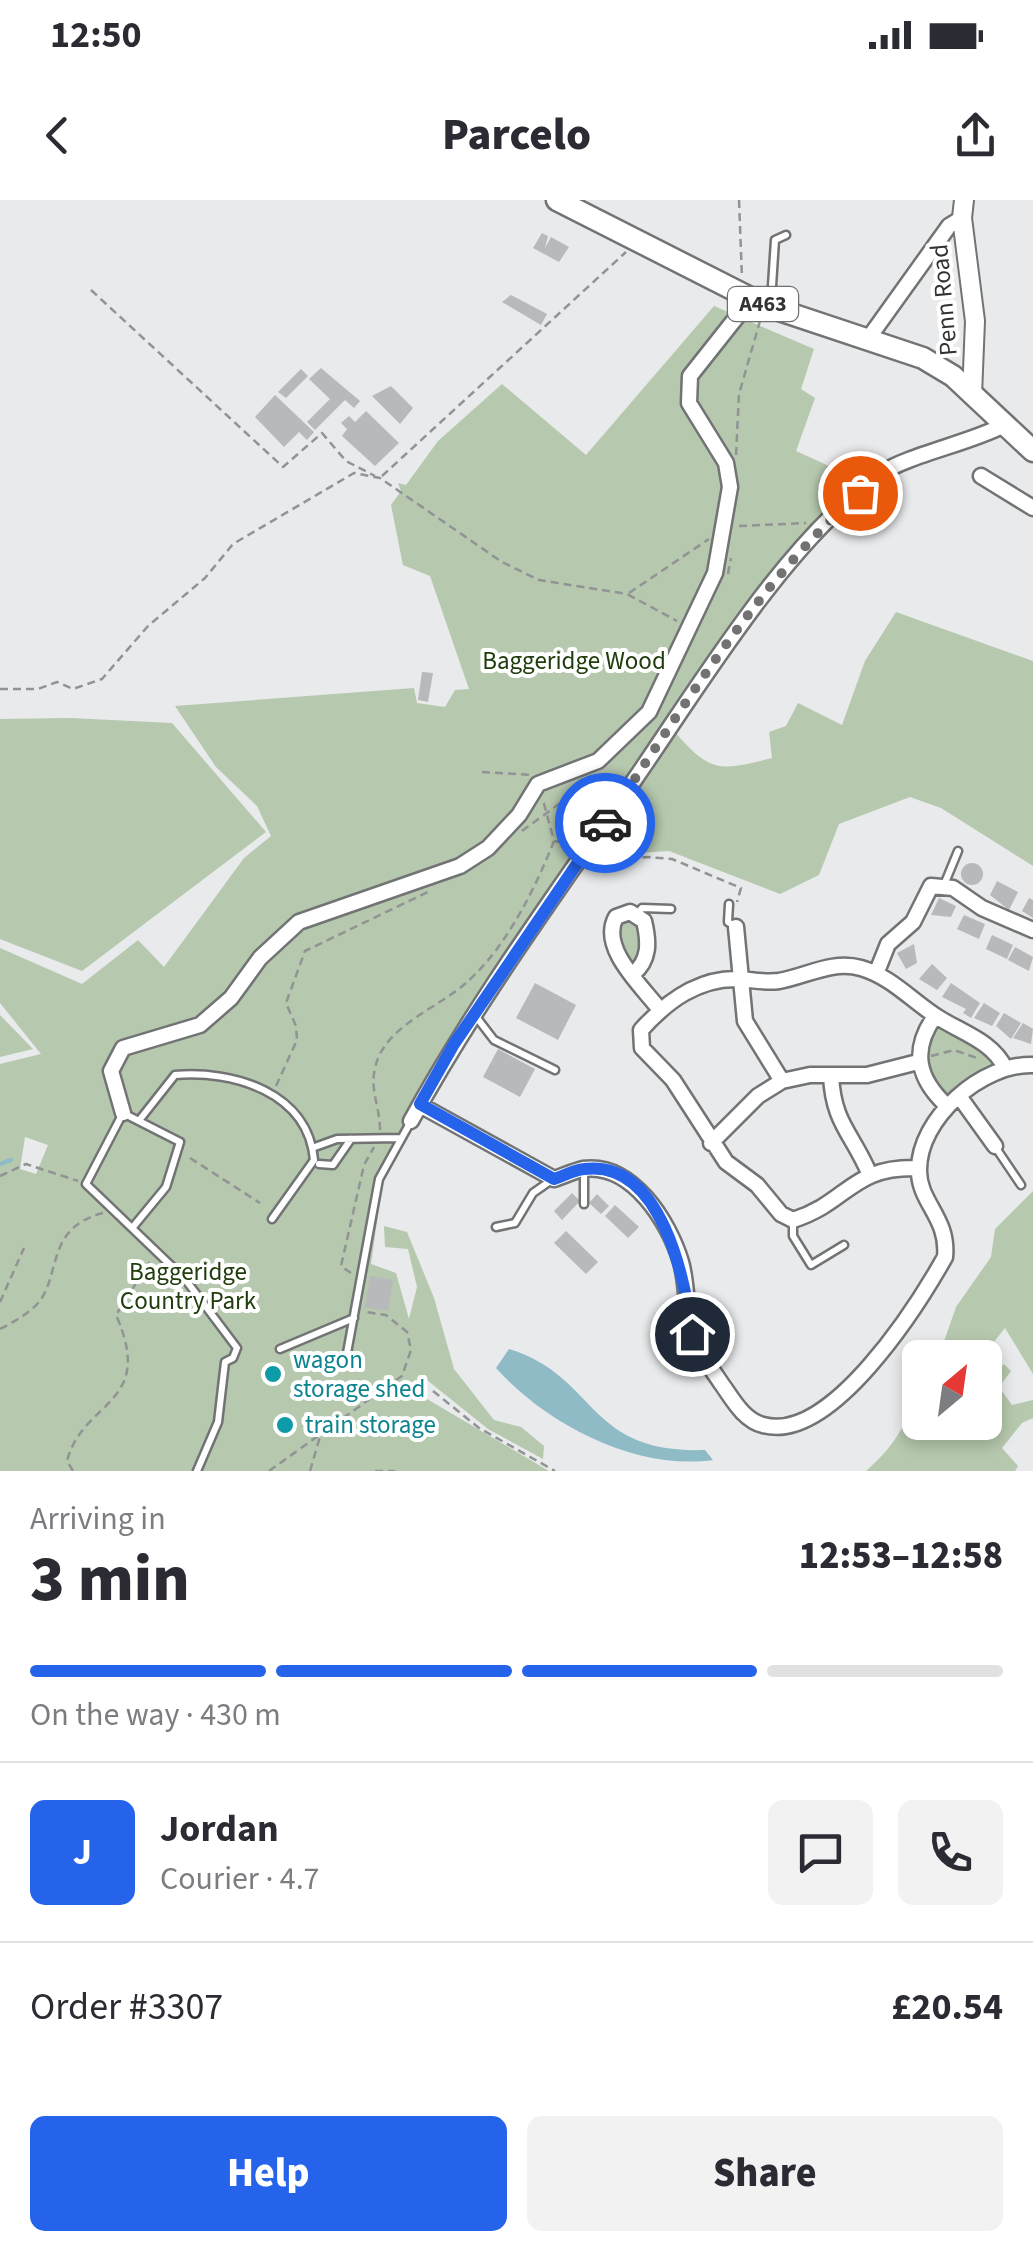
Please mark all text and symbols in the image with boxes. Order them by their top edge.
text: 12:50 [50,8,142,62]
text: Parcelo [442,103,591,167]
icon: back [30,108,85,163]
icon: share [948,108,1003,163]
street label: Penn Road [921,243,967,357]
road number: A463 [728,287,798,321]
pin [818,451,903,536]
icon: bag [833,466,888,521]
park label: Baggeridge Wood [482,643,666,679]
courier [555,773,655,873]
icon: car [578,796,633,851]
park label: Baggeridge Country Park [120,1254,257,1319]
pin [650,1292,735,1377]
icon: home [665,1307,720,1362]
north arrow [902,1340,1002,1440]
map controls [902,1340,1002,1440]
place label: wagon storage shed [293,1342,425,1407]
marker: wagon storage shed [262,1363,284,1385]
place label: train storage [305,1407,436,1443]
marker: train storage [274,1414,296,1436]
text: Arriving in [30,1496,166,1542]
text: 12:53–12:58 [799,1529,1003,1583]
text: 3 min [30,1533,190,1626]
text: On the way · 430 m [30,1692,281,1738]
button: chat [768,1800,873,1905]
button: phone [898,1800,1003,1905]
text: Jordan [160,1802,279,1856]
text: J [73,1825,92,1879]
text: Courier · 4.7 [160,1856,320,1902]
text: Order #3307 [30,1980,223,2034]
text: £20.54 [891,1980,1003,2034]
button: Help [30,2116,507,2231]
button: Share [527,2116,1003,2231]

